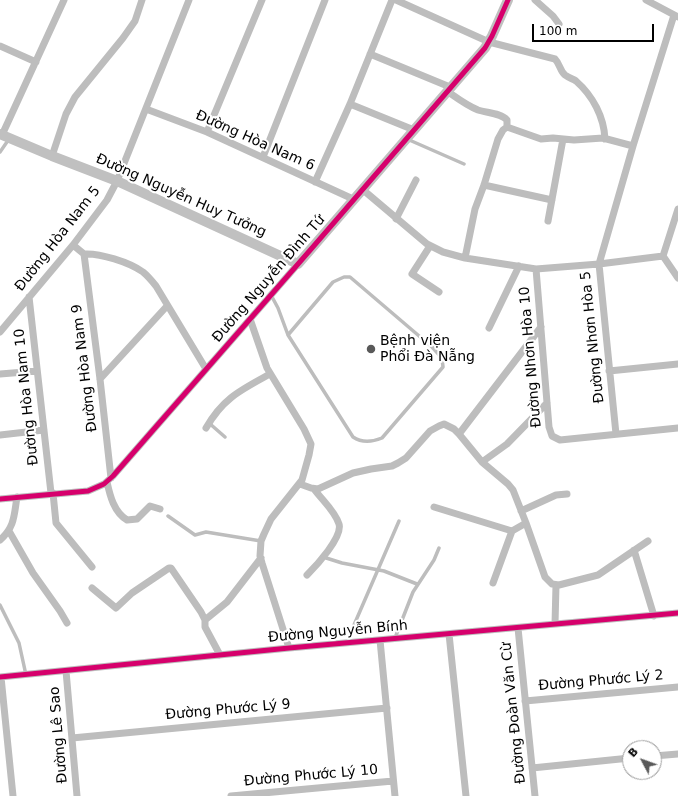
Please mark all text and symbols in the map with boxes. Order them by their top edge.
scale bar [534,16,656,42]
text: 100 m [539,24,577,38]
street label: Đường Hòa Nam 6 [193,107,317,175]
street label: Đường Nguyễn Huy Tưởng [93,151,269,241]
street label: Đường Hòa Nam 5 [12,183,104,295]
street label: Đường Nguyễn Đình Tứ [209,212,329,346]
street label: Đường Nhơn Hòa 5 [578,270,608,404]
street label: Đường Nhơn Hòa 10 [516,286,546,428]
street label: Đường Hòa Nam 9 [69,303,101,433]
street label: Đường Hòa Nam 10 [11,328,43,466]
place label: Bệnh viện Phổi Đà Nẵng [380,333,475,366]
marker: Bệnh viện Phổi Đà Nẵng [365,343,377,355]
street label: Đường Nguyễn Bính [267,618,409,646]
street label: Đường Đoàn Văn Cừ [498,642,530,784]
street label: Đường Phước Lý 2 [538,667,664,695]
street label: Đường Lê Sao [46,686,72,784]
street label: Đường Phước Lý 9 [165,696,291,724]
north arrow [622,740,662,780]
text: B [626,745,641,760]
street label: Đường Phước Lý 10 [243,762,379,790]

